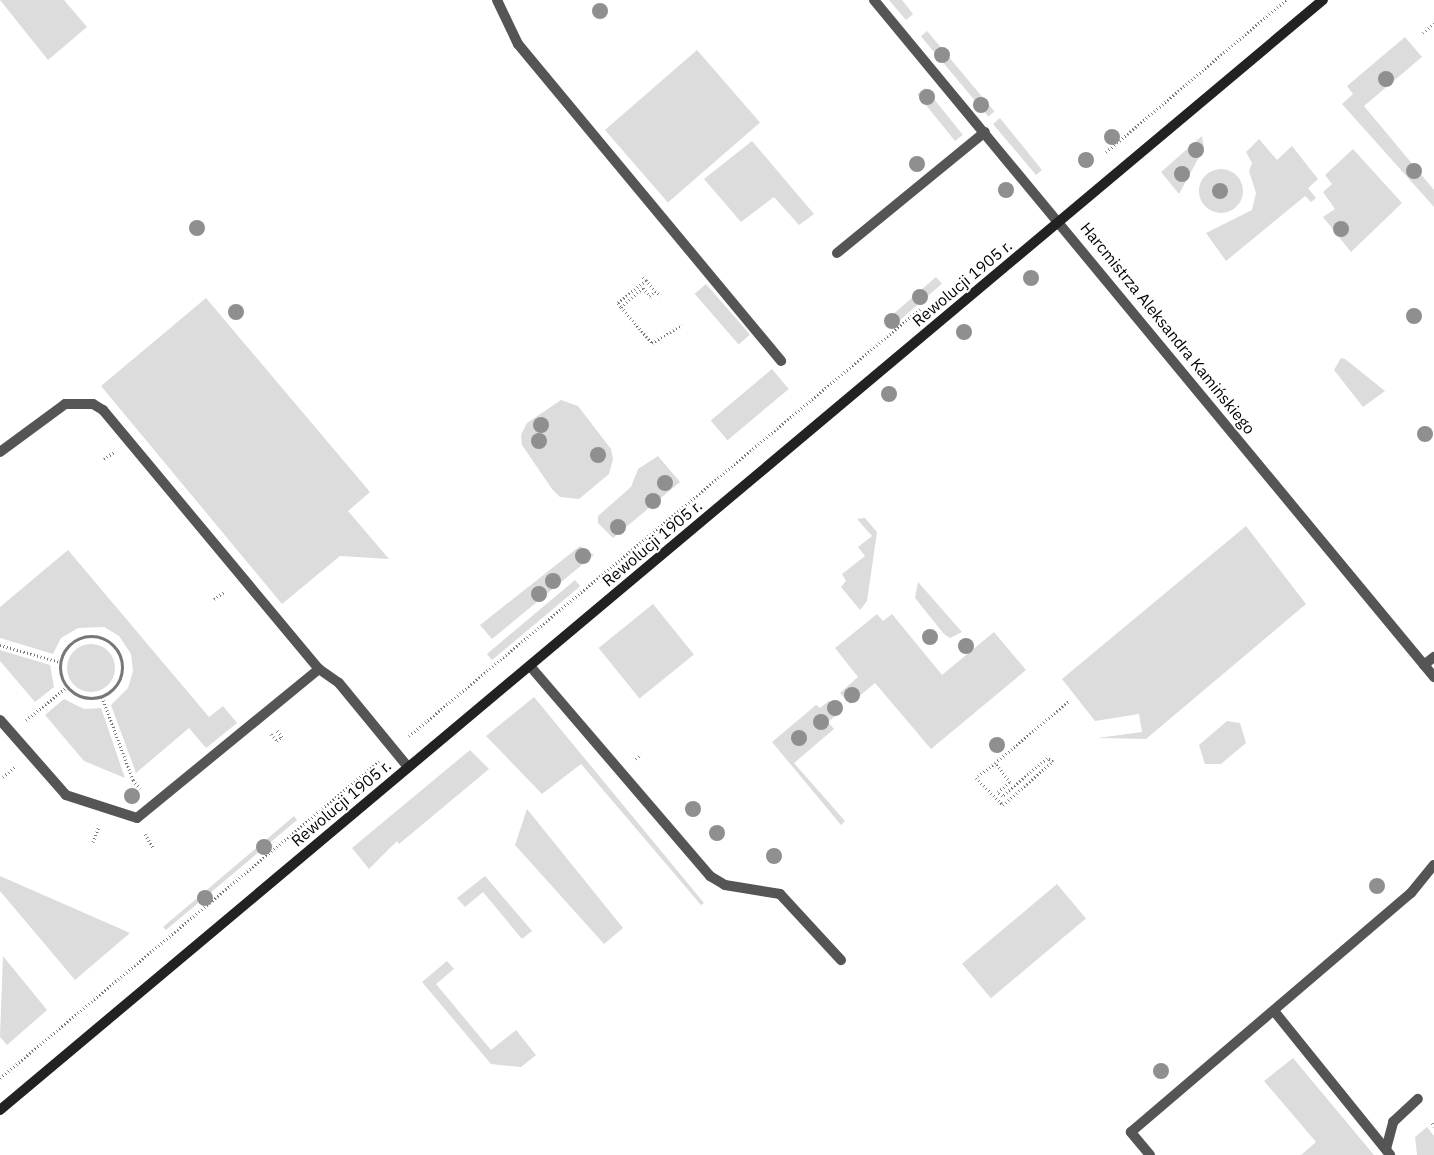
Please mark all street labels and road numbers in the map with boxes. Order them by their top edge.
street label: Harcmistrza Aleksandra Kamińskiego [1077,218,1259,438]
street label: Rewolucji 1905 r. [908,236,1016,330]
street label: Rewolucji 1905 r. [598,496,706,590]
street label: Rewolucji 1905 r. [287,756,395,850]

